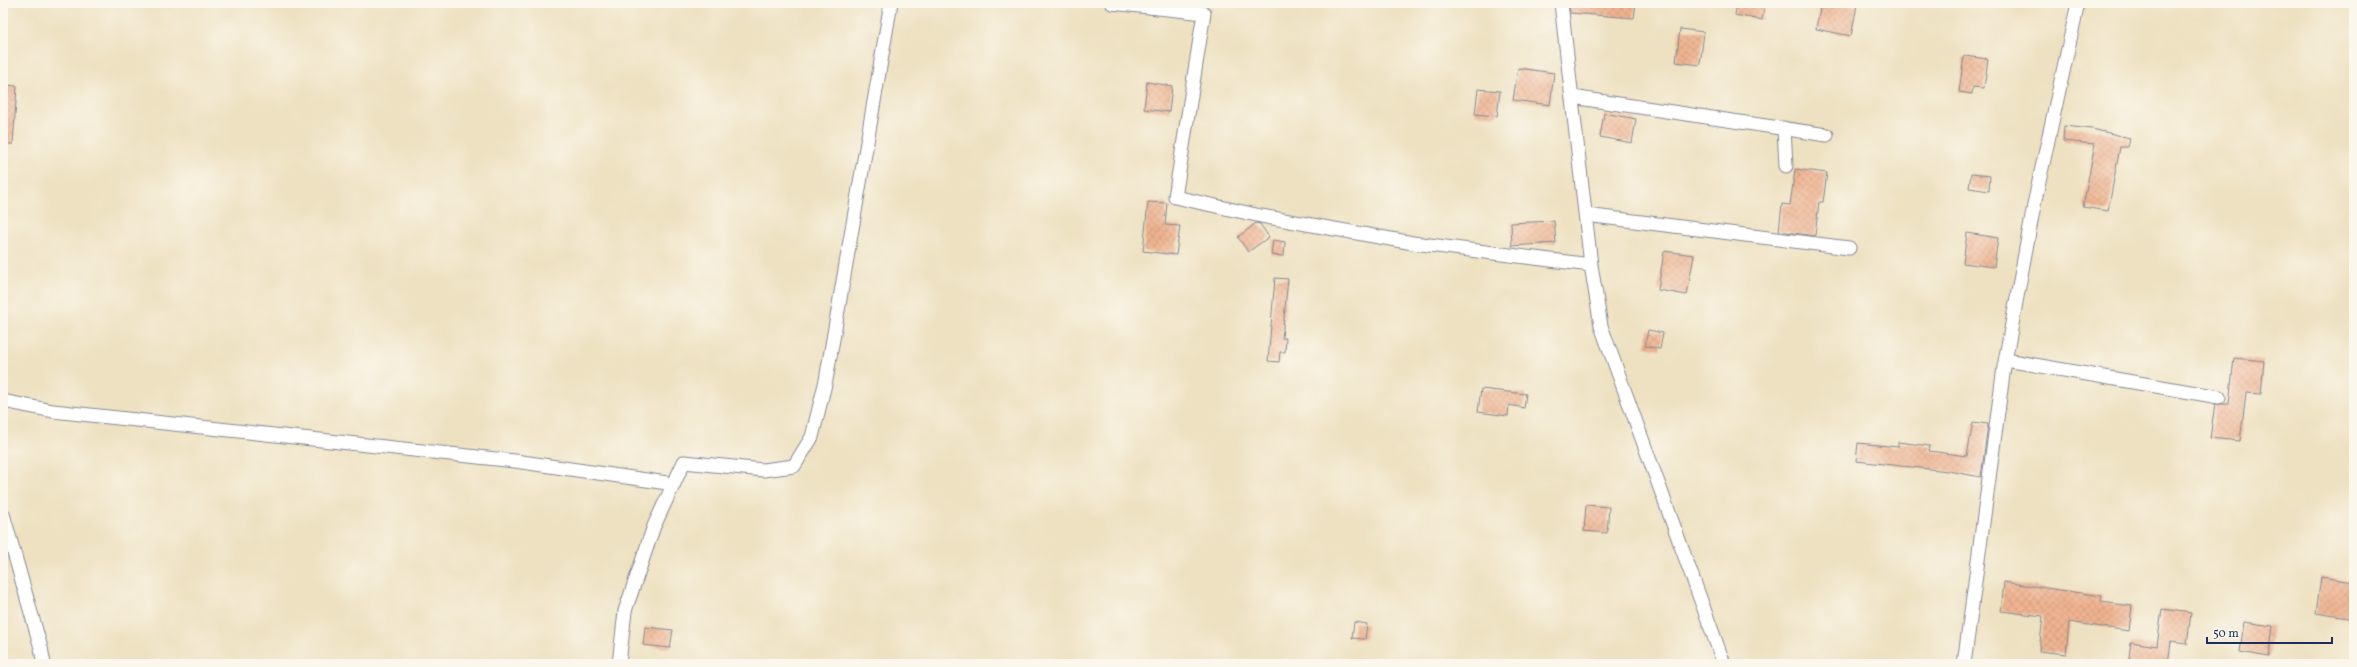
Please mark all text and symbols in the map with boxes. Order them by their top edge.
scale bar [2207,619,2332,645]
text: 50 m [2213,626,2239,642]

